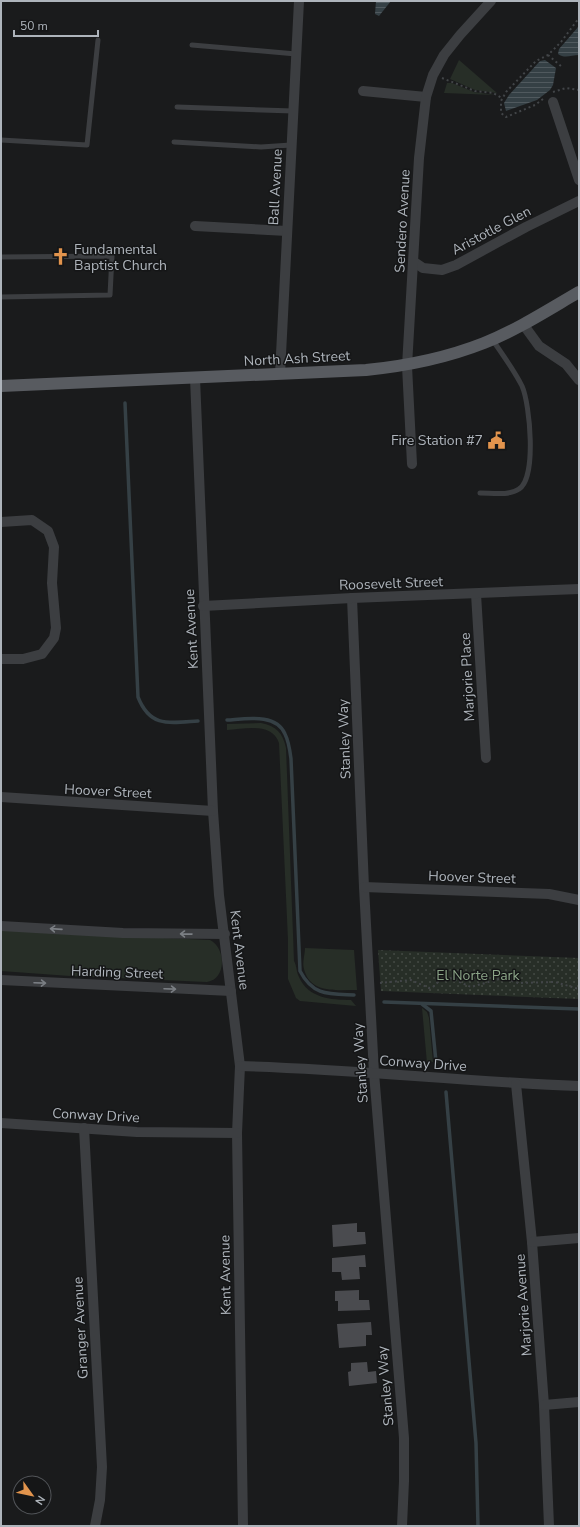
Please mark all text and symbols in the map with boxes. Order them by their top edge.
scale bar [14,12,98,38]
text: 50 m [20,18,48,34]
street label: Ball Avenue [264,148,287,226]
street label: Sendero Avenue [390,169,415,273]
street label: Aristotle Glen [448,202,534,259]
place label: Fundamental Baptist Church [74,240,167,275]
church icon: Fundamental Baptist Church [51,247,71,267]
street label: North Ash Street [243,346,351,371]
public building icon: Fire Station #7 [486,430,506,450]
place label: Fire Station #7 [391,431,483,450]
street label: Roosevelt Street [339,572,443,595]
street label: Kent Avenue [180,588,203,669]
street label: Marjorie Place [456,632,479,722]
street label: Stanley Way [334,698,355,779]
street label: Hoover Street [64,780,152,803]
street label: Hoover Street [428,866,516,889]
street label: Kent Avenue [225,909,254,991]
one-way arrow [50,926,63,933]
one-way arrow [180,930,193,938]
street label: Harding Street [70,961,164,984]
park label: El Norte Park [436,966,521,985]
one-way arrow [33,980,46,987]
one-way arrow [163,985,176,992]
street label: Stanley Way [348,1021,373,1104]
street label: Conway Drive [379,1051,467,1076]
street label: Conway Drive [52,1104,140,1127]
street label: Kent Avenue [215,1235,236,1315]
street label: Marjorie Avenue [510,1253,537,1357]
street label: Granger Avenue [68,1276,93,1380]
street label: Stanley Way [372,1344,398,1427]
north arrow [12,1475,52,1515]
text: N [31,1493,48,1508]

